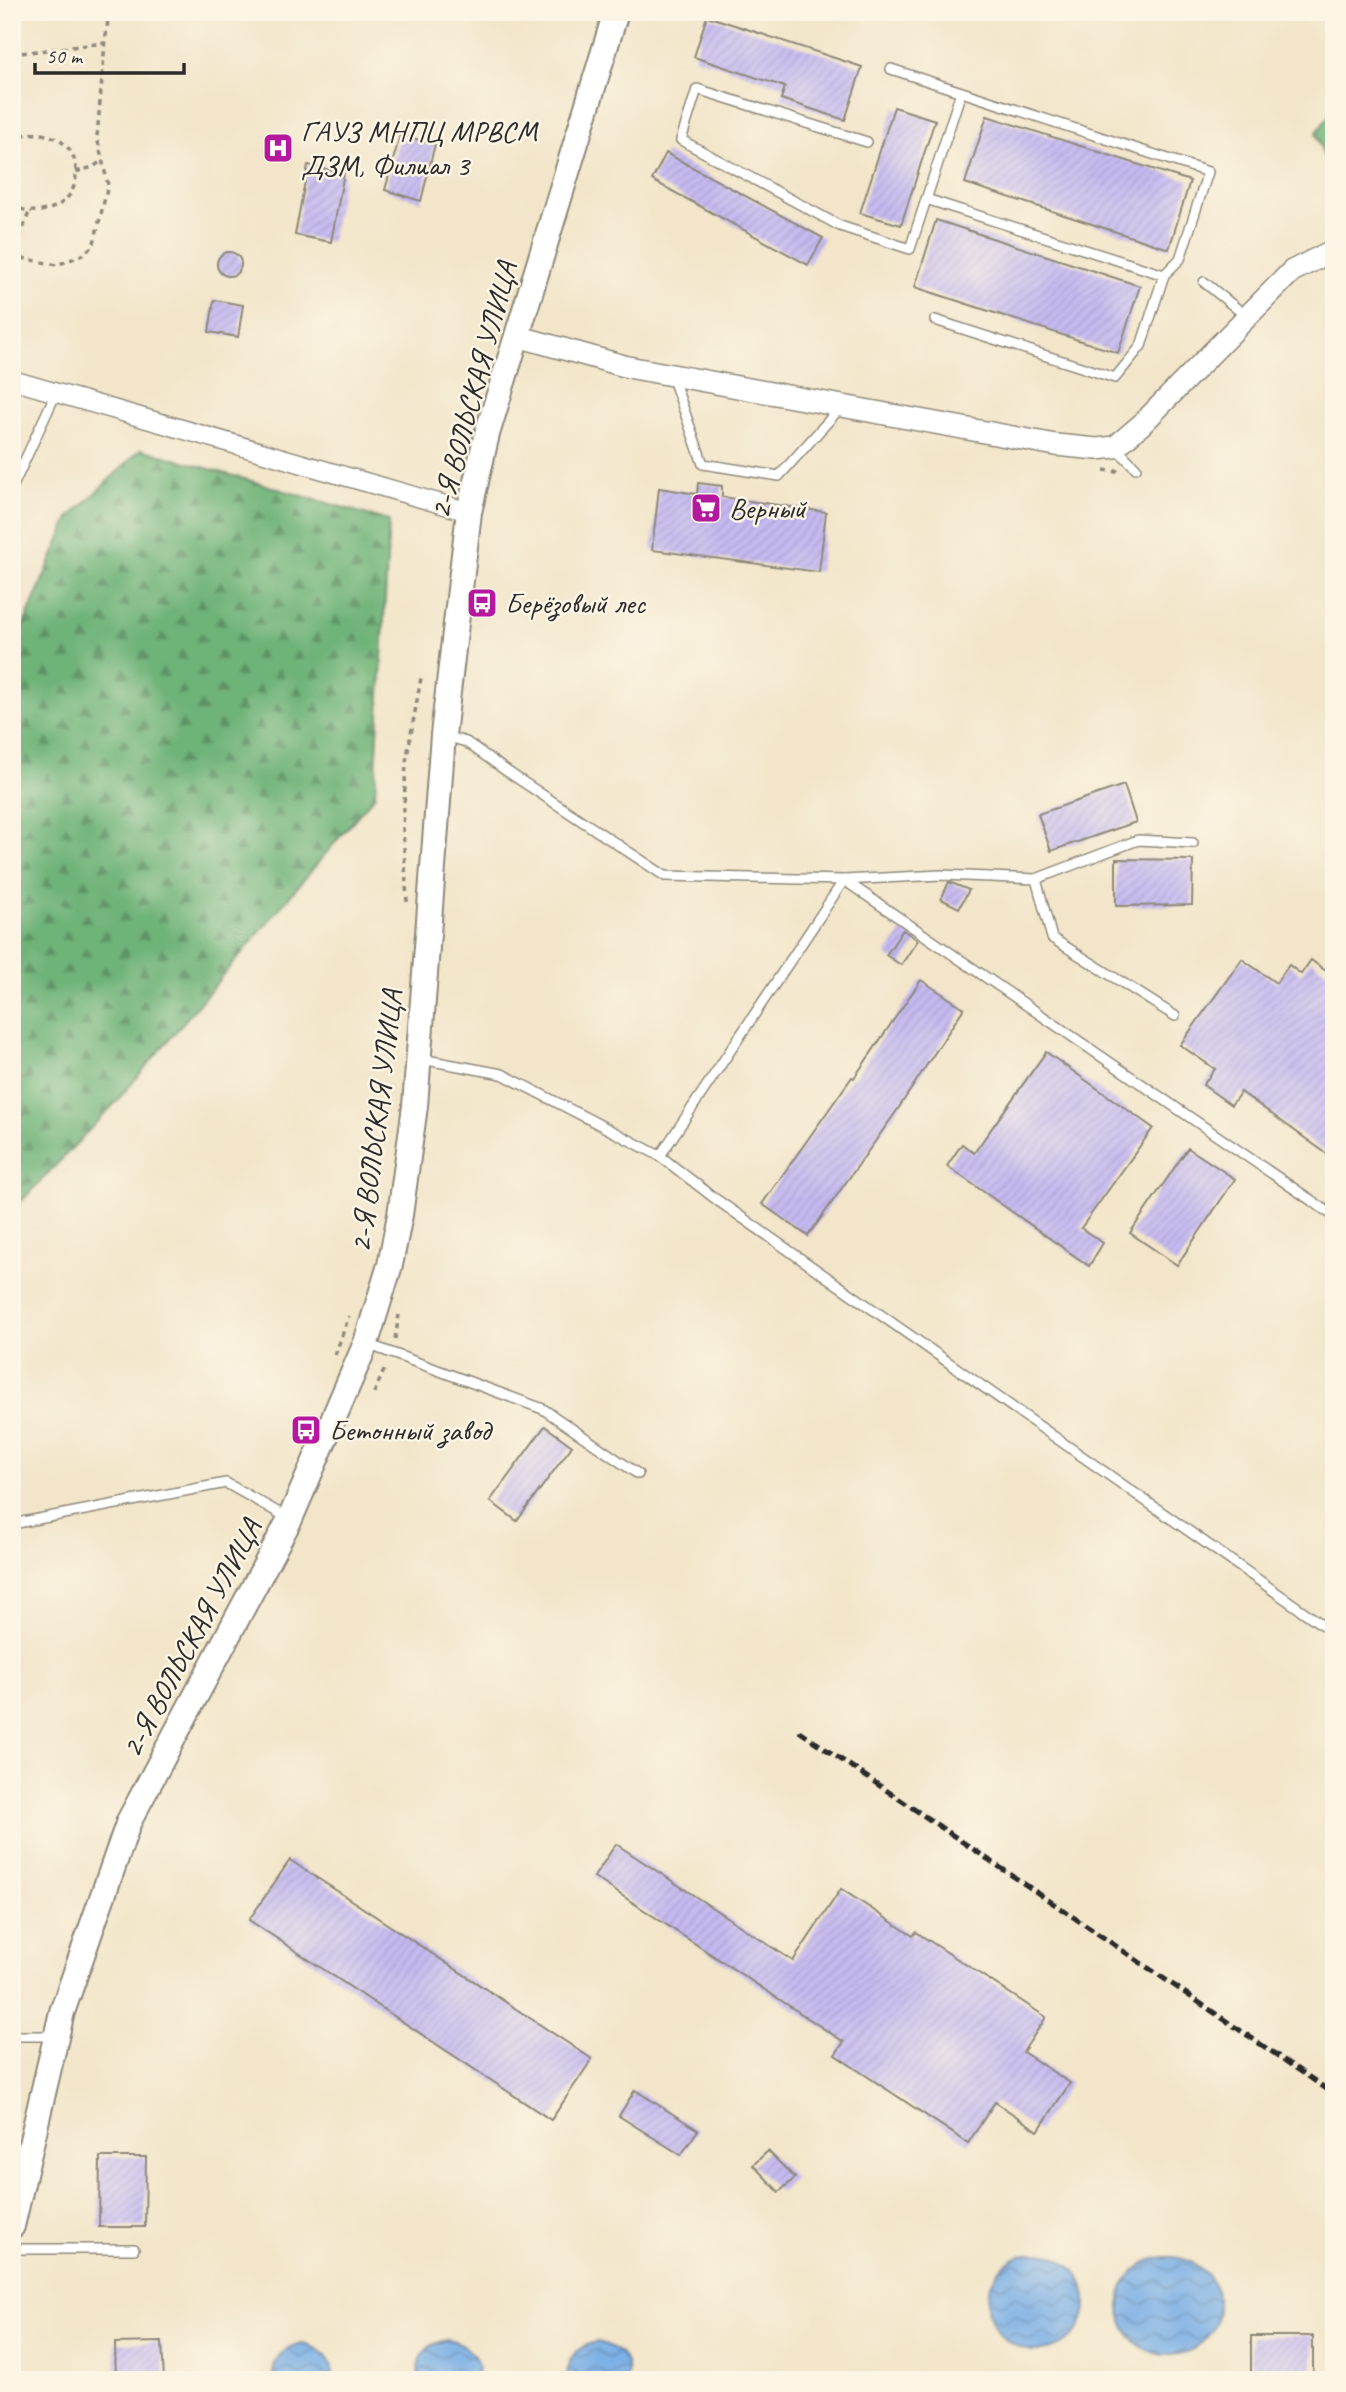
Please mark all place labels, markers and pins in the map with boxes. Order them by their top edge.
place label: ГАУЗ МНПЦ МРВСМ ДЗМ, Филиал 3 [301,112,540,184]
hospital icon: ГАУЗ МНПЦ МРВСМ ДЗМ, Филиал 3 [261,131,295,165]
place label: Верный [729,489,807,527]
supermarket icon: Верный [689,491,723,525]
place label: Берёзовый лес [505,584,647,622]
bus stop icon: Берёзовый лес [465,586,499,620]
place label: Бетонный завод [329,1411,493,1449]
bus stop icon: Бетонный завод [289,1413,323,1447]

